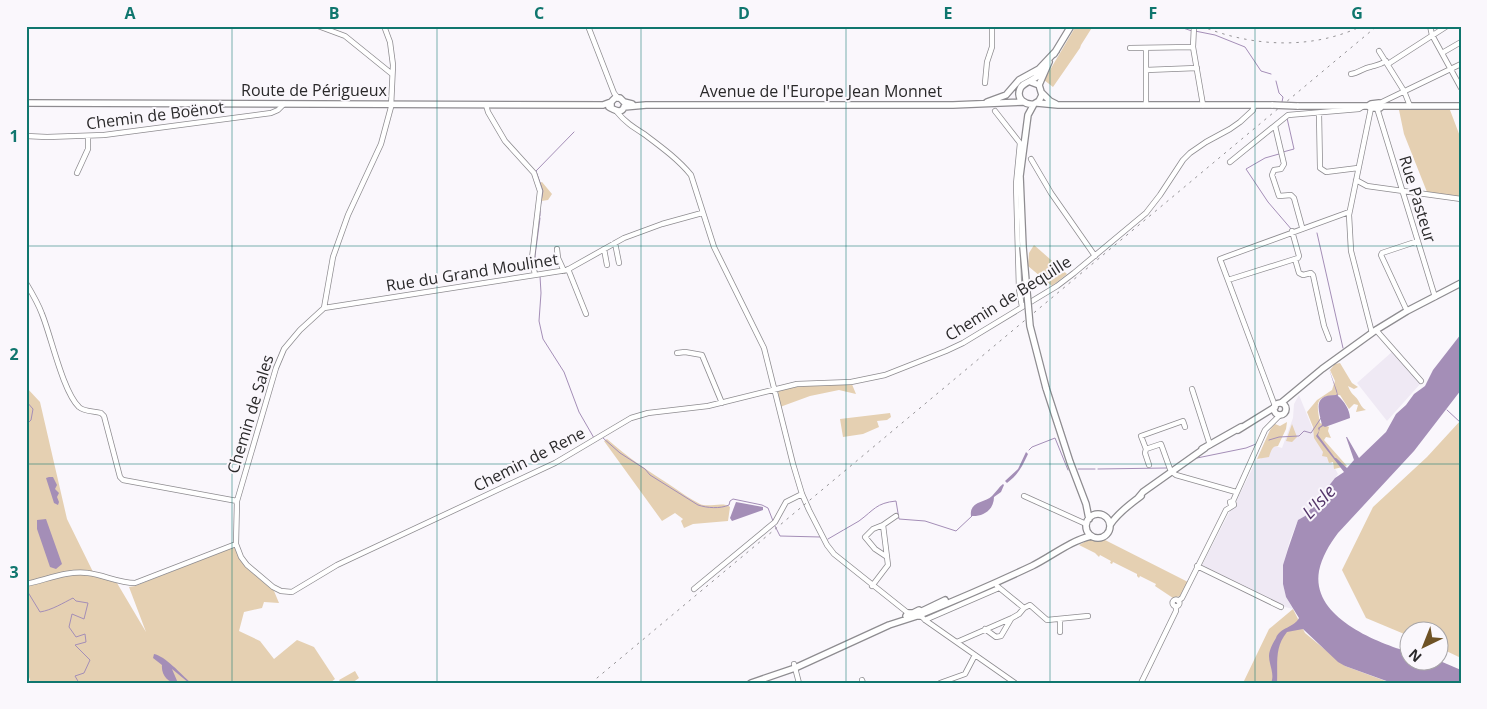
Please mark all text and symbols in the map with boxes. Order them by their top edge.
text: A [124,2,136,24]
text: B [329,2,339,24]
text: C [534,2,544,24]
text: D [738,2,750,24]
text: E [944,2,953,24]
text: F [1149,2,1157,24]
text: G [1351,2,1363,24]
street label: Route de Périgueux [241,79,388,101]
street label: Avenue de l'Europe Jean Monnet [700,80,943,102]
street label: Chemin de Boënot [85,96,225,134]
text: 1 [9,125,19,147]
street label: Rue Pasteur [1394,153,1442,246]
street label: Rue du Grand Moulinet [384,247,560,296]
street label: Chemin de Bequille [941,250,1075,346]
text: 2 [9,343,19,365]
street label: Chemin de Sales [222,352,278,476]
street label: Chemin de Rene [470,421,588,497]
water label: L'Isle [1296,479,1340,524]
text: 3 [9,561,19,583]
north arrow [1400,622,1450,672]
text: N [1404,645,1425,667]

